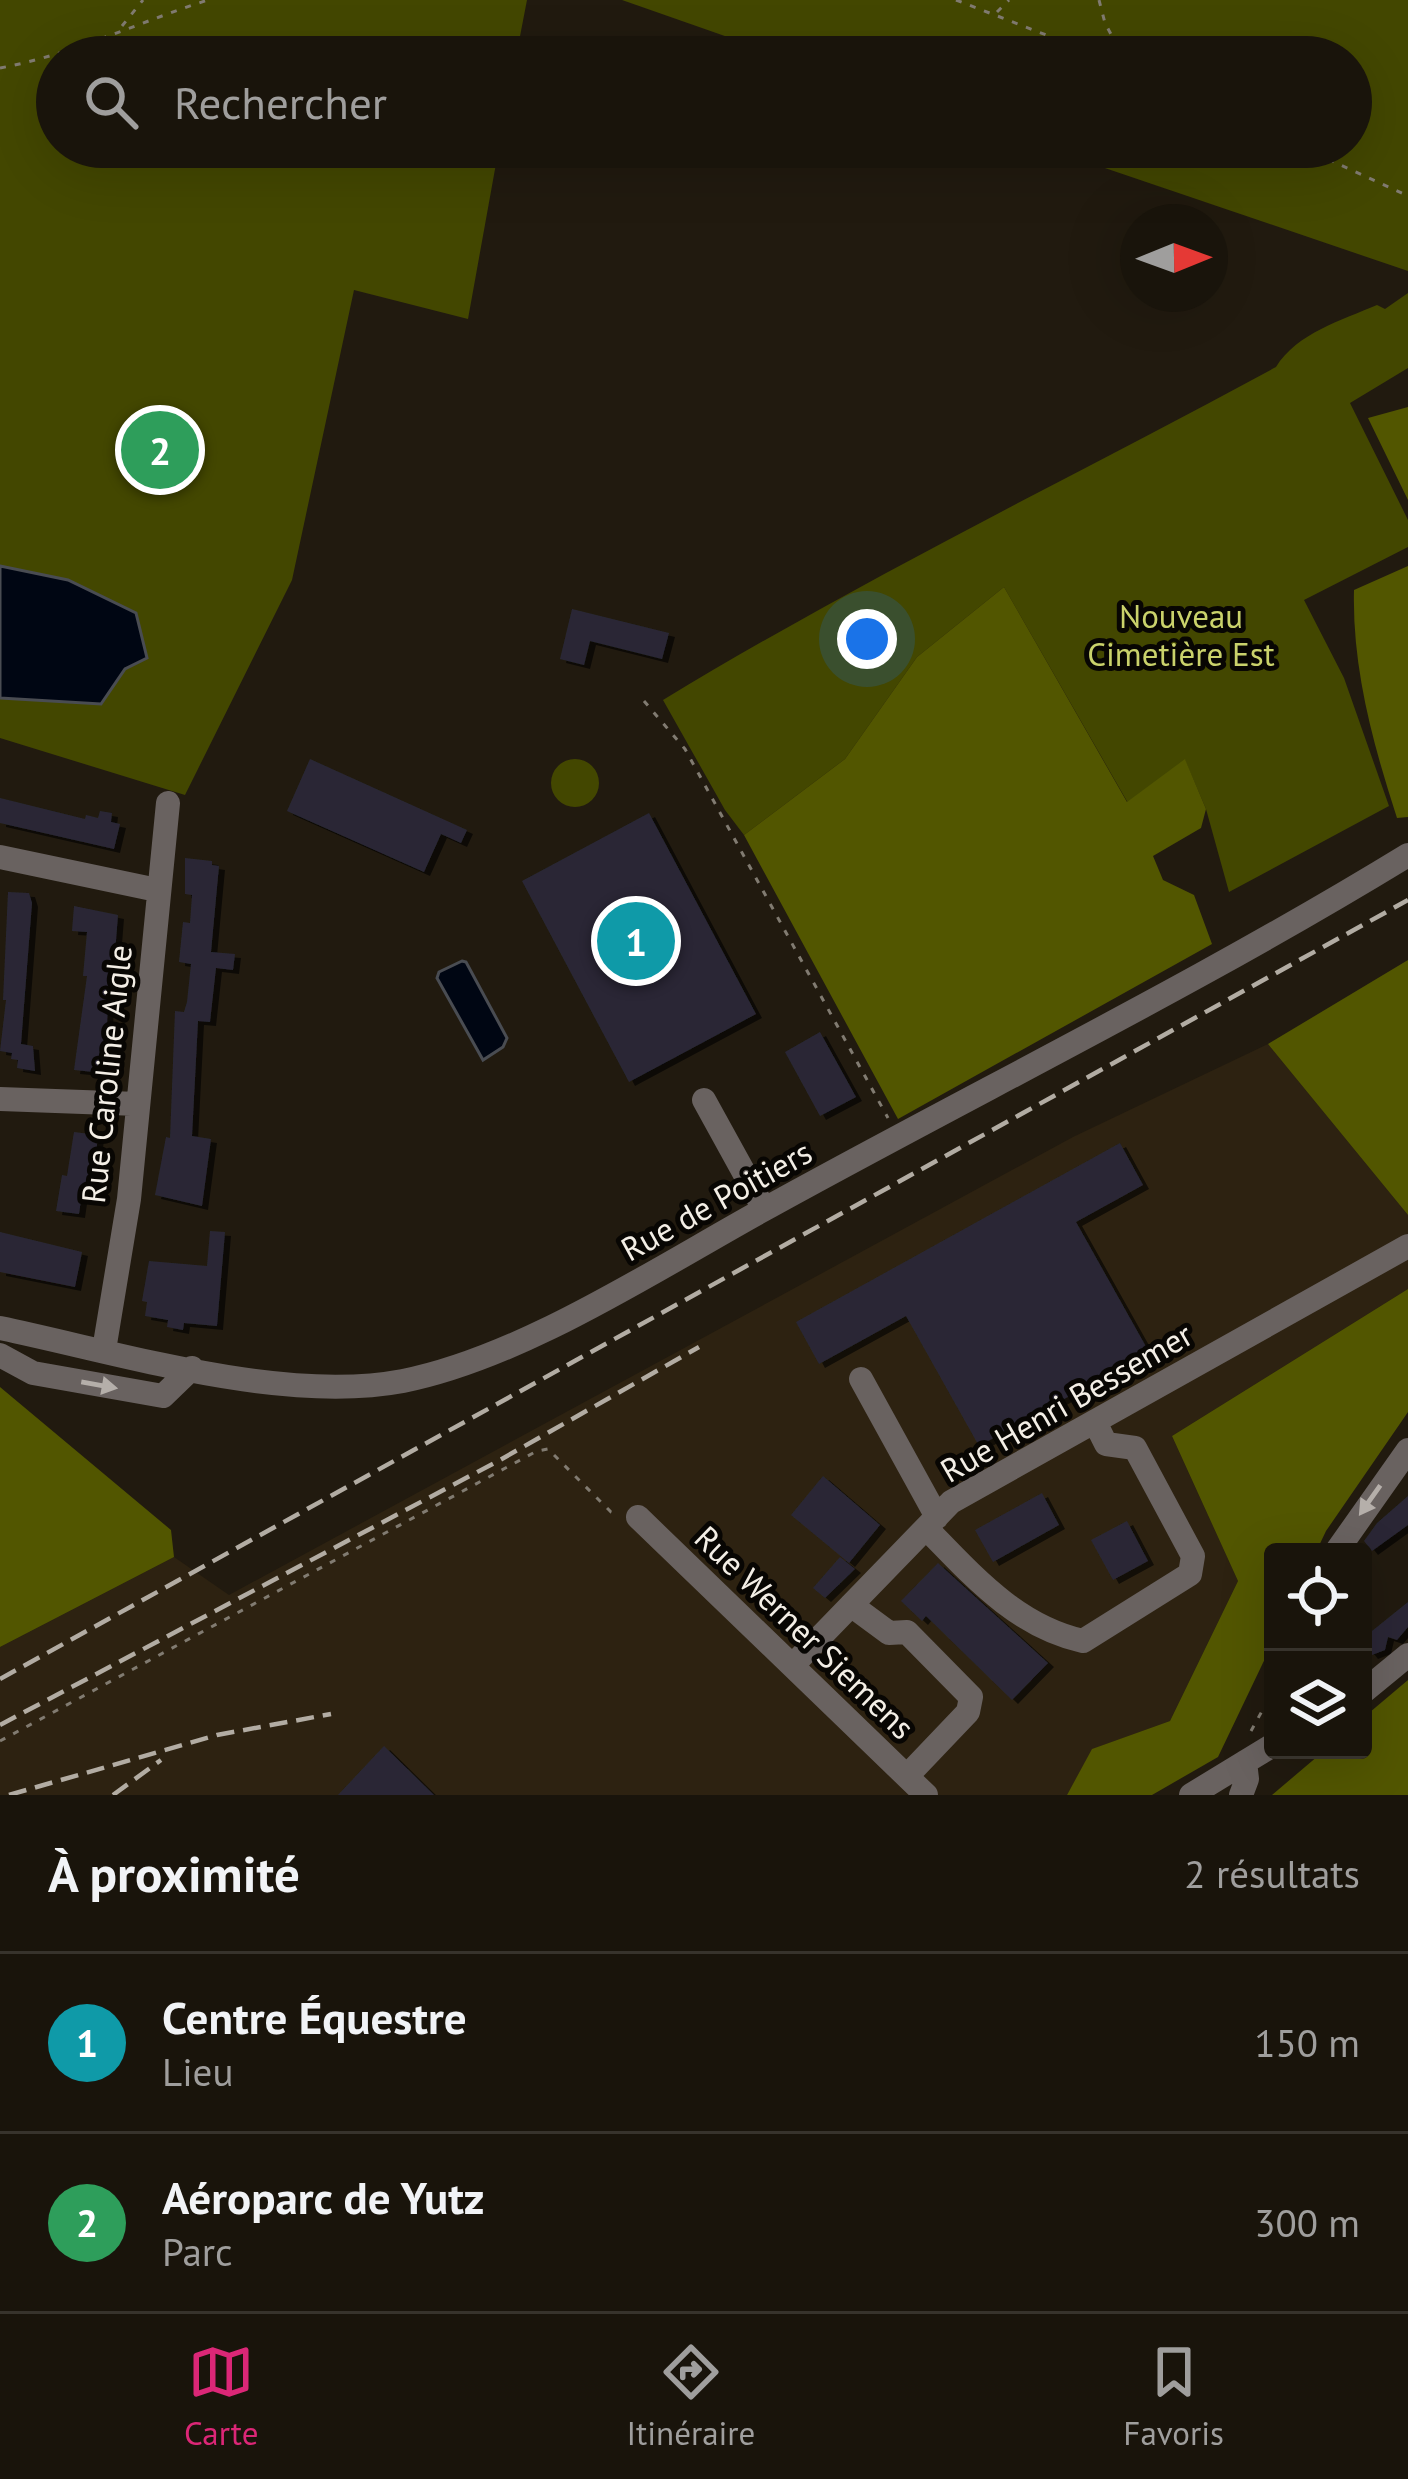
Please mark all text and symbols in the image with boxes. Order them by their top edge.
search box [36,36,1372,168]
icon: search [78,69,144,135]
text: Rechercher [174,73,387,131]
north arrow [1120,204,1228,312]
pin: 2 [121,405,199,495]
park label: Nouveau Cimetière Est [1087,594,1275,675]
your location [837,609,897,669]
pin: 1 [597,896,675,986]
street label: Rue Caroline Aigle [71,943,141,1205]
street label: Rue de Poitiers [613,1130,819,1270]
street label: Rue Henri Bessemer [932,1312,1200,1492]
one-way arrow [81,1376,119,1395]
one-way arrow [1359,1484,1382,1516]
street label: Rue Werner Siemens [686,1516,924,1748]
map controls [1264,1543,1372,1759]
button: locate [1264,1543,1372,1651]
button: layers [1264,1651,1372,1759]
text: À proximité [48,1840,300,1906]
text: 2 résultats [1184,1848,1360,1899]
text: Centre Équestre [162,1988,467,2046]
text: 1 [76,2017,98,2068]
text: 150 m [1254,2017,1360,2068]
text: Lieu [162,2046,233,2097]
text: Aéroparc de Yutz [162,2168,484,2226]
text: 2 [76,2197,98,2248]
text: 300 m [1254,2197,1360,2248]
text: Parc [162,2226,233,2277]
tab: Carte [184,2339,258,2454]
tab: Itinéraire [626,2339,755,2454]
tab: Favoris [1123,2339,1224,2454]

